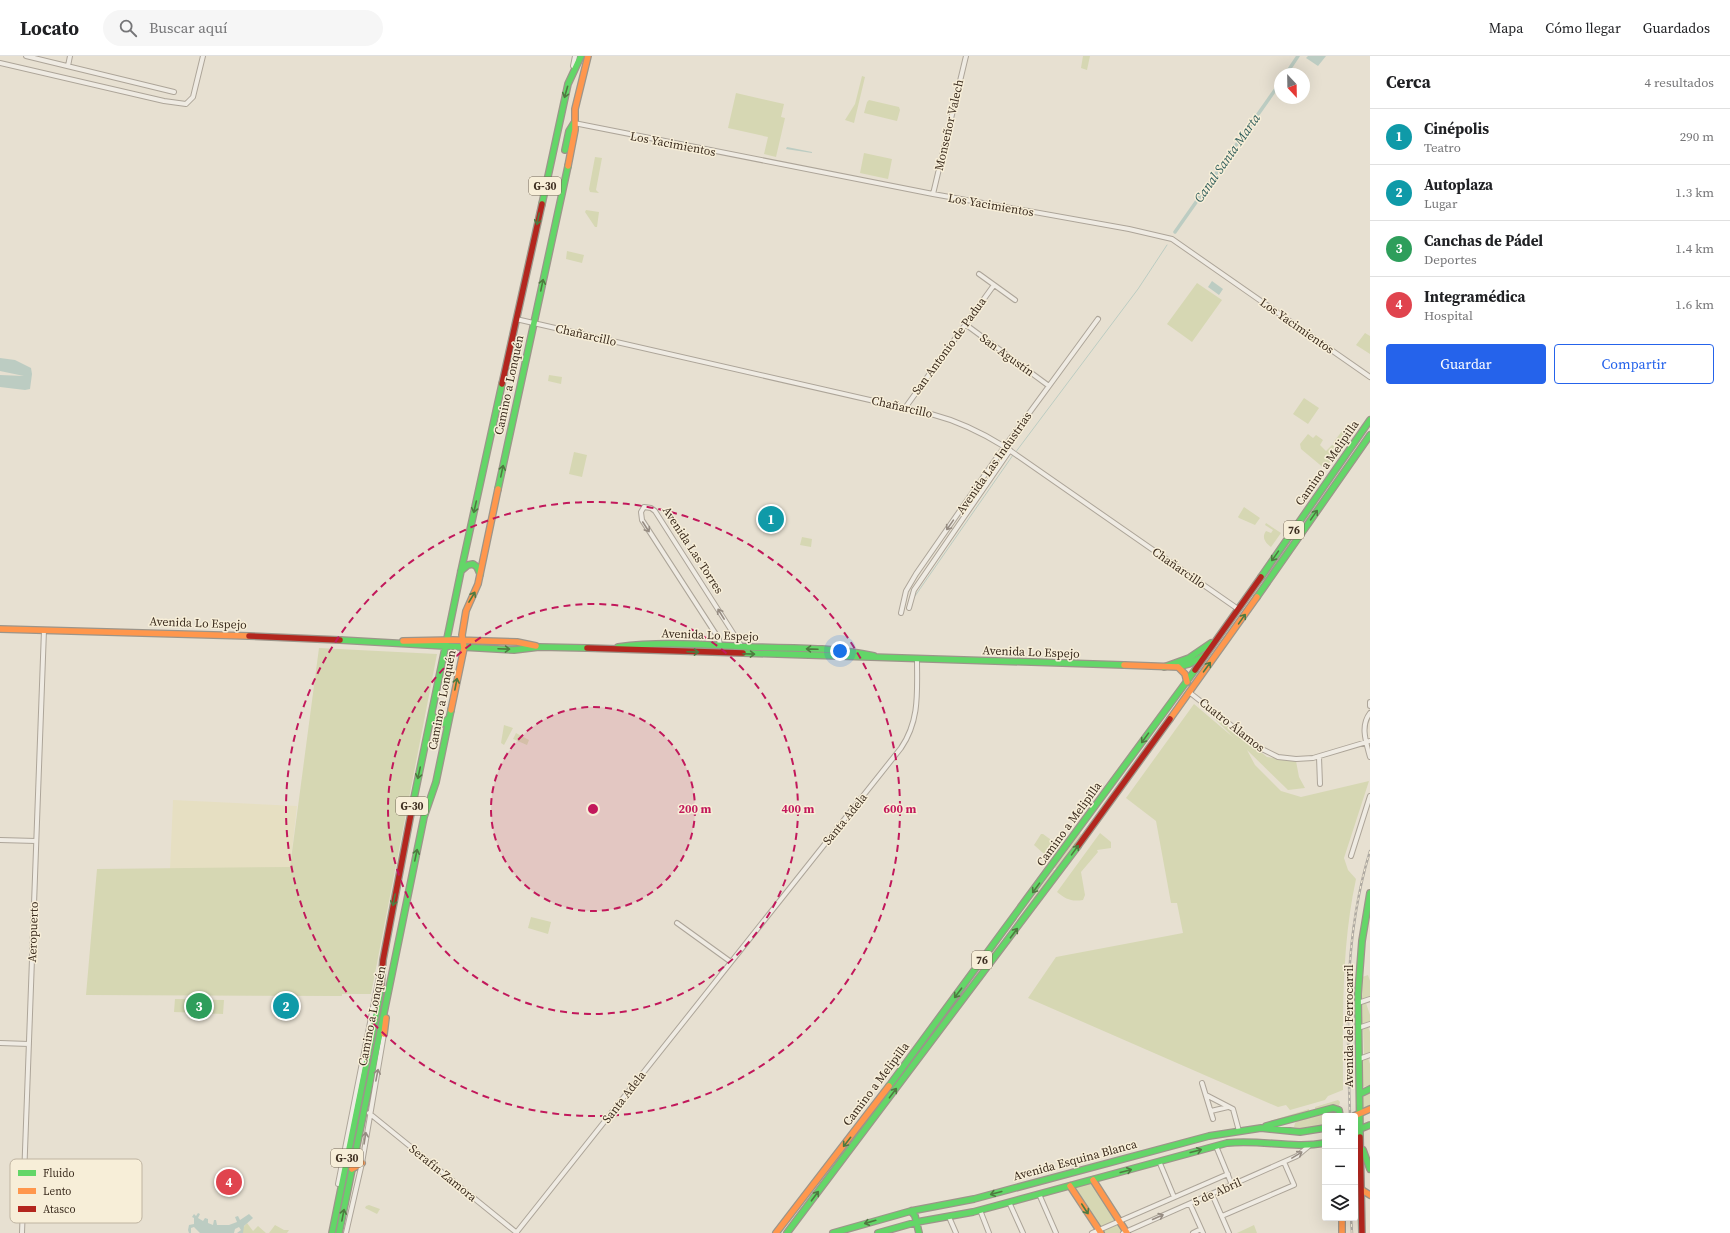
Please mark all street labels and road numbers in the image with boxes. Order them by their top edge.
street label: Monseñor Valech [931,78,967,172]
street label: Los Yacimientos [629,128,717,160]
road number: G-30 [529,177,561,195]
street label: Los Yacimientos [947,190,1035,220]
street label: San Antonio de Padua [908,293,990,398]
street label: Los Yacimientos [1257,295,1337,357]
street label: Chañarcillo [554,320,619,350]
street label: San Agustín [977,330,1037,380]
street label: Camino a Lonquén [491,334,527,436]
street label: Chañarcillo [870,392,935,422]
street label: Avenida Las Industrias [953,409,1035,517]
street label: Camino a Melipilla [1292,416,1363,509]
street label: Avenida Las Torres [659,503,727,597]
road number: 76 [1284,521,1304,539]
street label: Chañarcillo [1149,544,1209,593]
street label: Avenida Lo Espejo [149,613,247,633]
street label: Avenida Lo Espejo [661,625,759,645]
street label: Avenida Lo Espejo [982,642,1080,662]
street label: Camino a Lonquén [424,649,460,751]
street label: Cuatro Álamos [1196,694,1268,756]
street label: Camino a Melipilla [1033,778,1106,870]
street label: Santa Adela [819,789,871,848]
road number: G-30 [396,797,428,815]
street label: Aeropuerto [24,901,42,963]
road number: 76 [972,951,992,969]
street label: Avenida del Ferrocarril [1341,964,1357,1088]
street label: Camino a Lonquén [354,965,390,1067]
street label: Camino a Melipilla [839,1038,913,1129]
street label: Santa Adela [599,1067,650,1126]
street label: Avenida Esquina Blanca [1011,1136,1140,1184]
street label: Serafín Zamora [406,1141,481,1206]
road number: G-30 [331,1149,363,1167]
street label: 5 de Abril [1190,1174,1244,1210]

